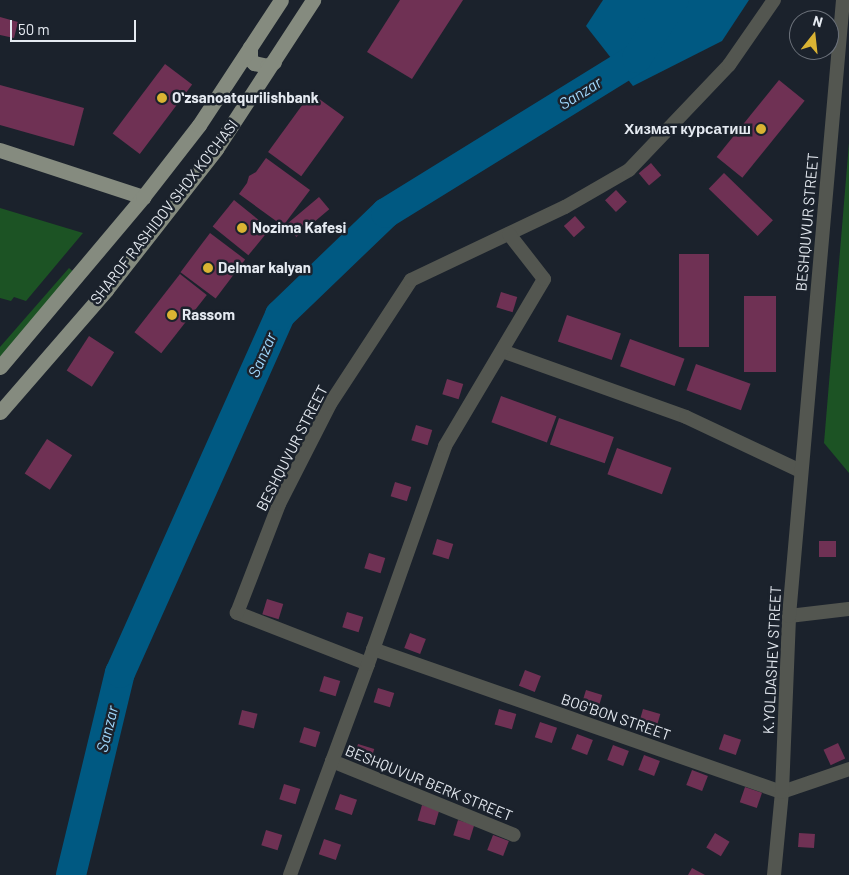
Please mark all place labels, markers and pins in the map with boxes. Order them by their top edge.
place label: Oʻzsanoatqurilishbank [172,89,319,107]
marker: Oʻzsanoatqurilishbank [156,92,168,104]
place label: Хизмат курсатиш [624,120,751,138]
marker: Хизмат курсатиш [755,123,767,135]
place label: Nozima Kafesi [252,219,346,237]
marker: Nozima Kafesi [236,222,248,234]
place label: Delmar kalyan [218,259,311,277]
marker: Delmar kalyan [202,262,214,274]
place label: Rassom [182,306,235,324]
marker: Rassom [166,309,178,321]

